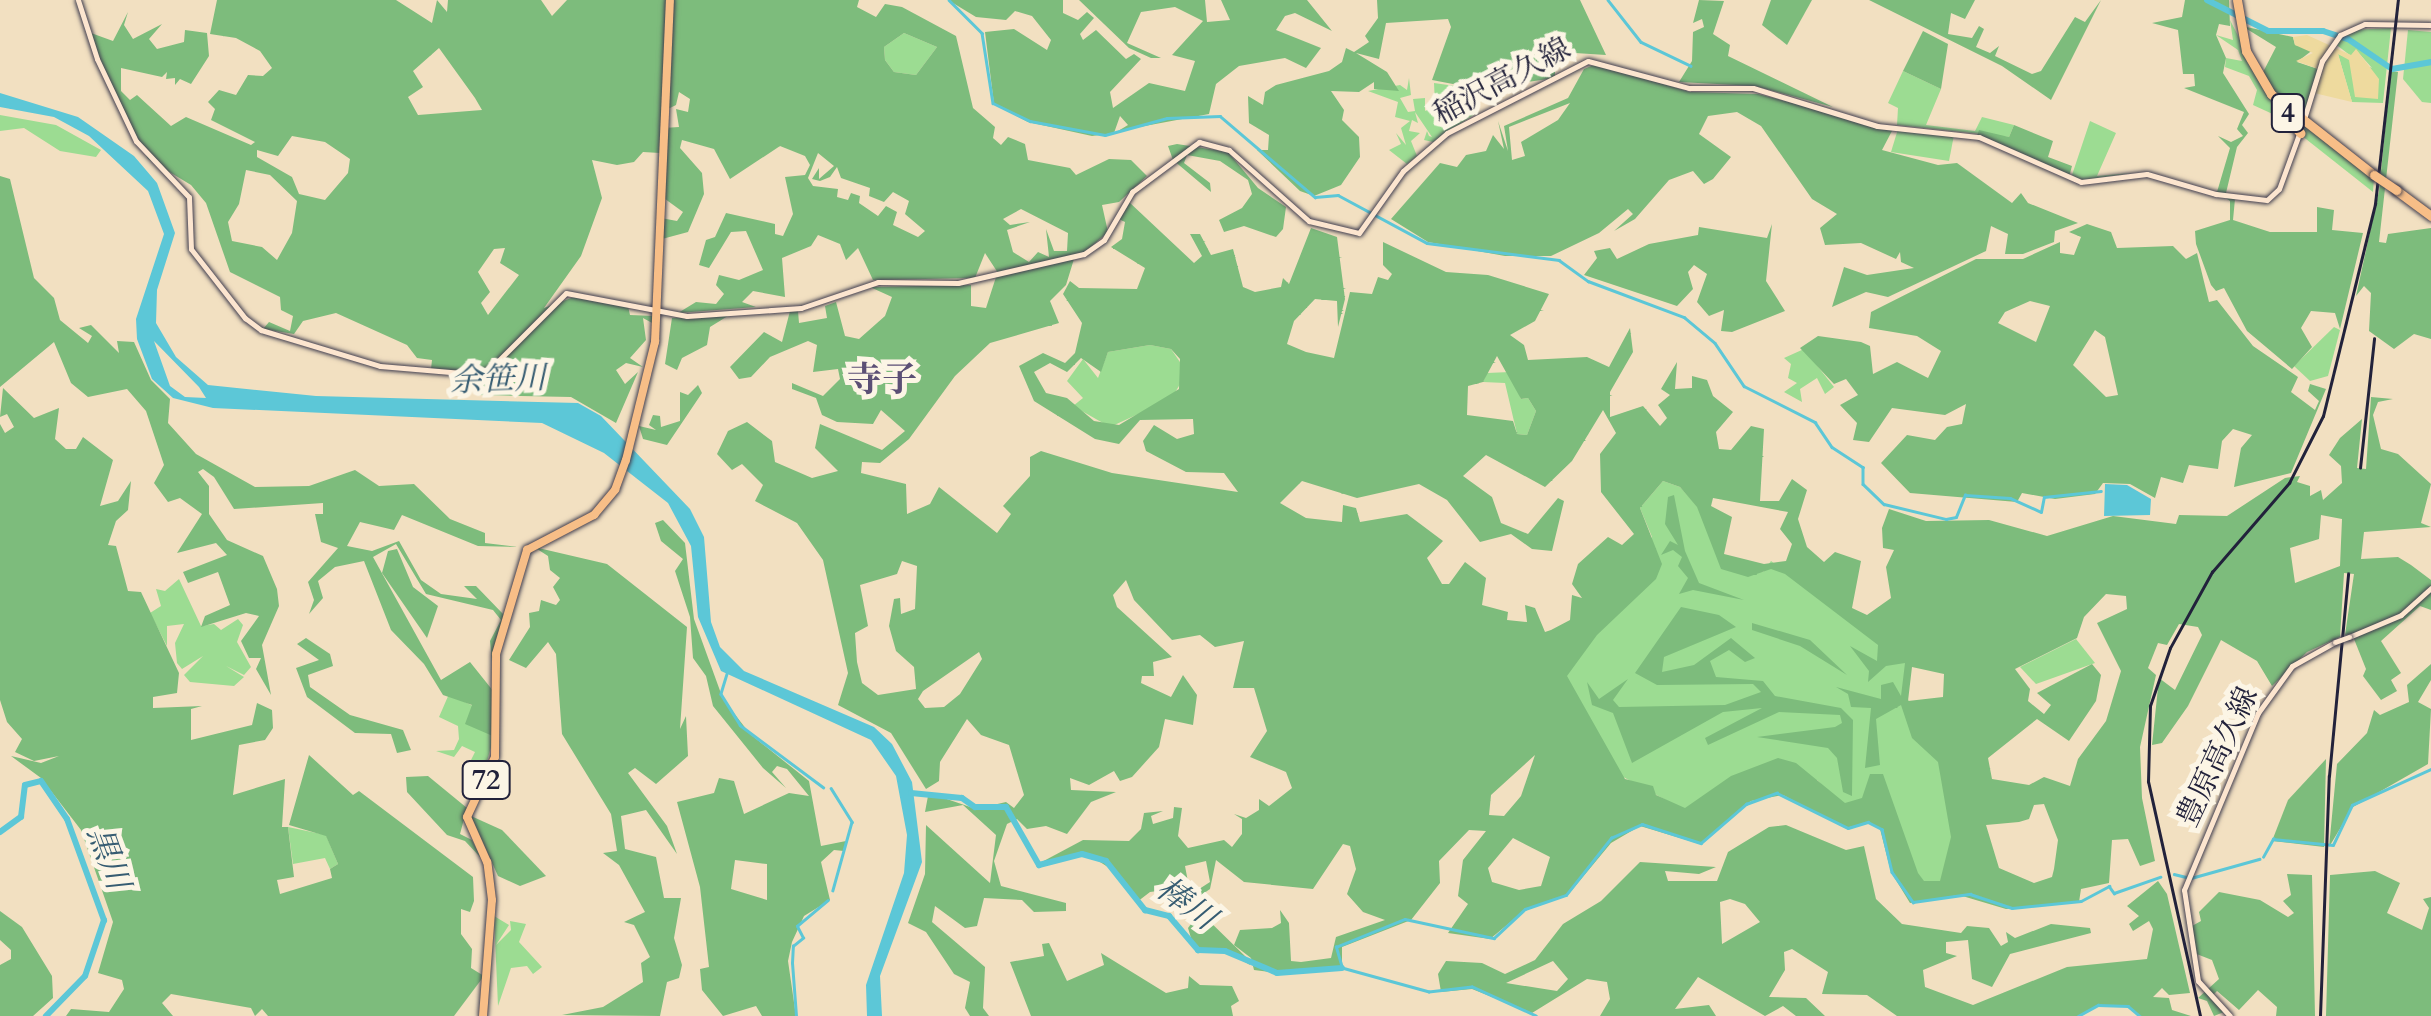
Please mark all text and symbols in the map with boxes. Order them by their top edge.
street label: 稲沢高久線 [1427,31,1577,133]
road number: 4 [2270,90,2306,136]
water label: 余笹川 [449,359,547,401]
district label: 寺子 [847,359,917,401]
street label: 豊原高久線 [2170,681,2266,833]
road number: 72 [461,757,511,803]
water label: 黒川 [79,821,137,895]
water label: 棒川 [1149,870,1223,938]

